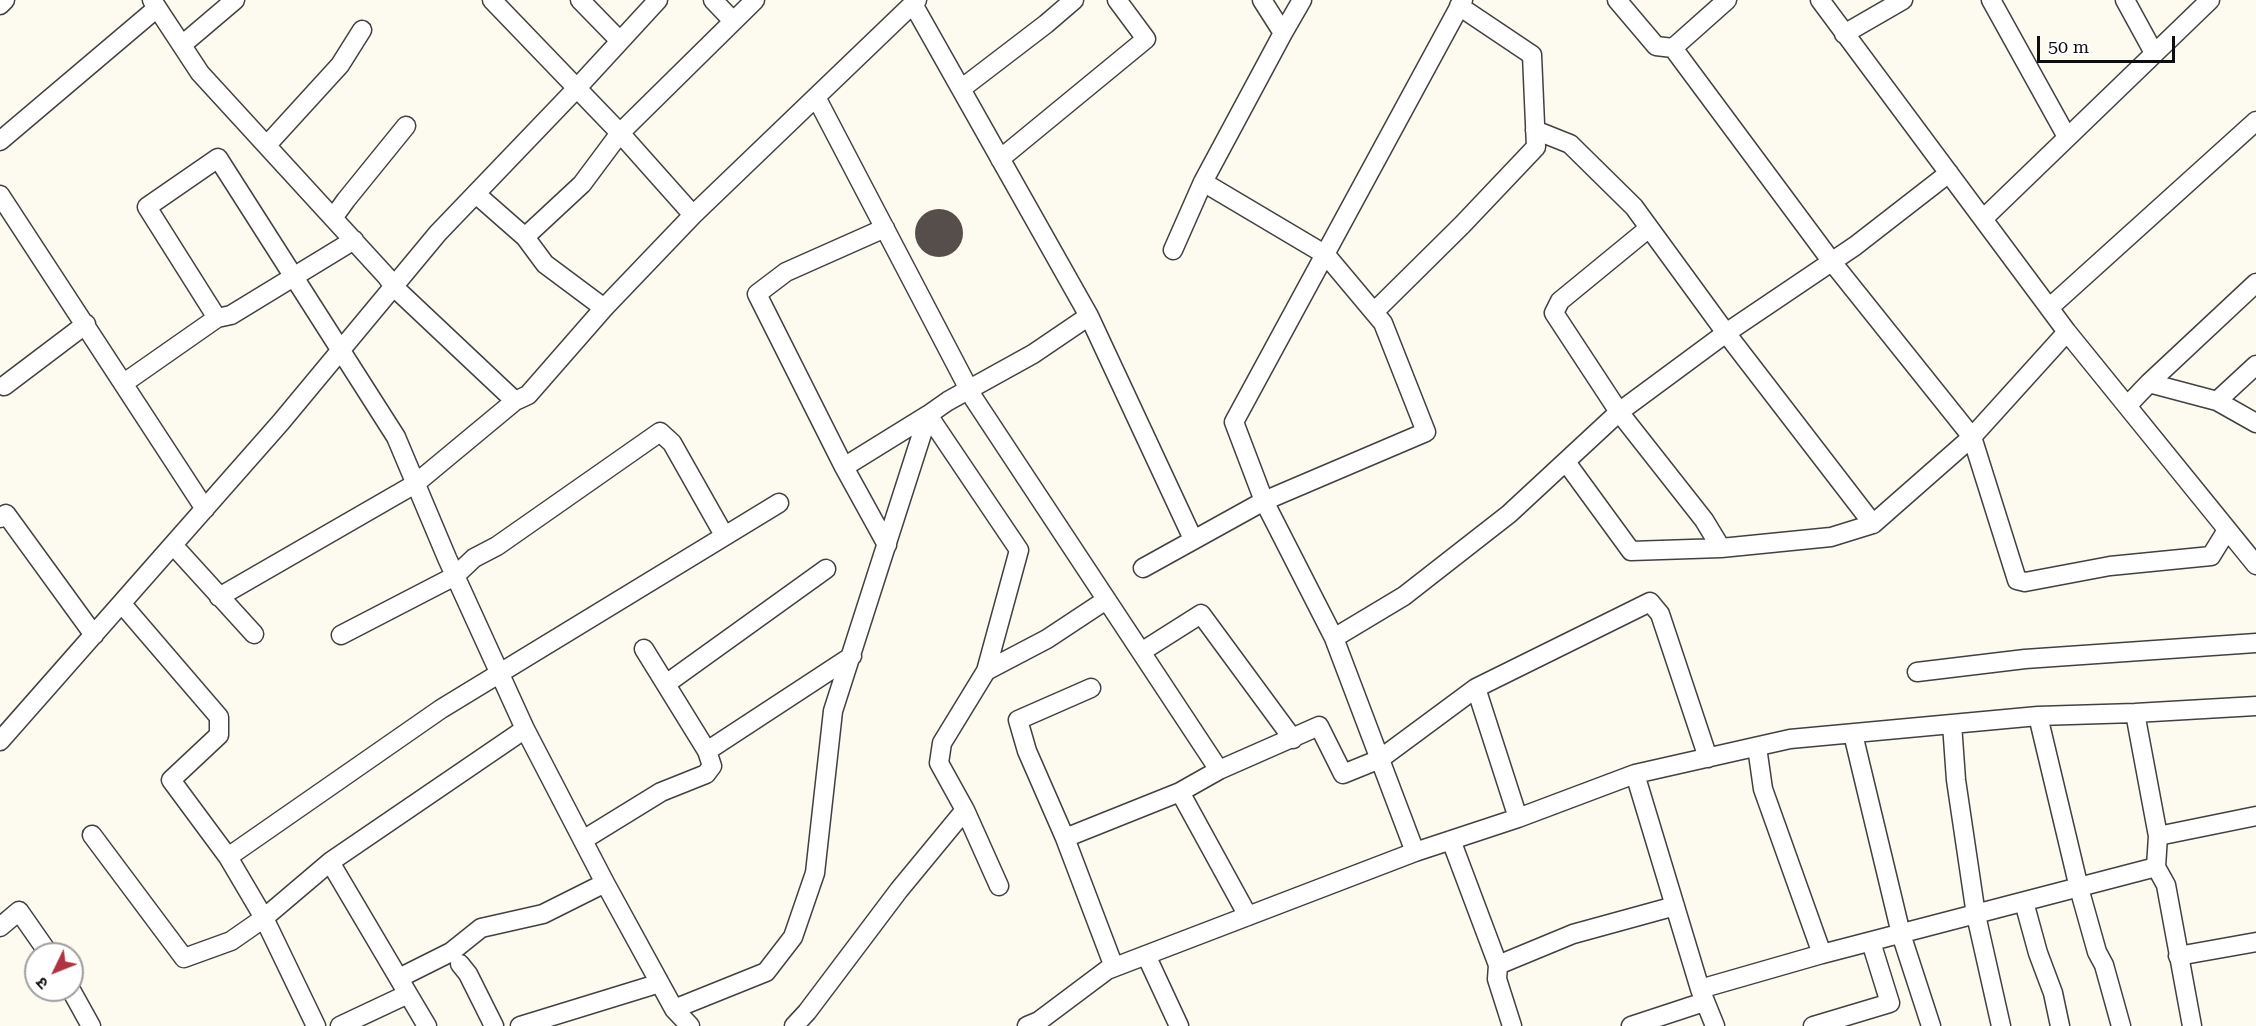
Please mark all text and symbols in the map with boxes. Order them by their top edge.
scale bar [2040,24,2178,62]
text: 50 m [2048,36,2089,57]
north arrow [24,942,84,1002]
text: उ [32,973,52,993]

